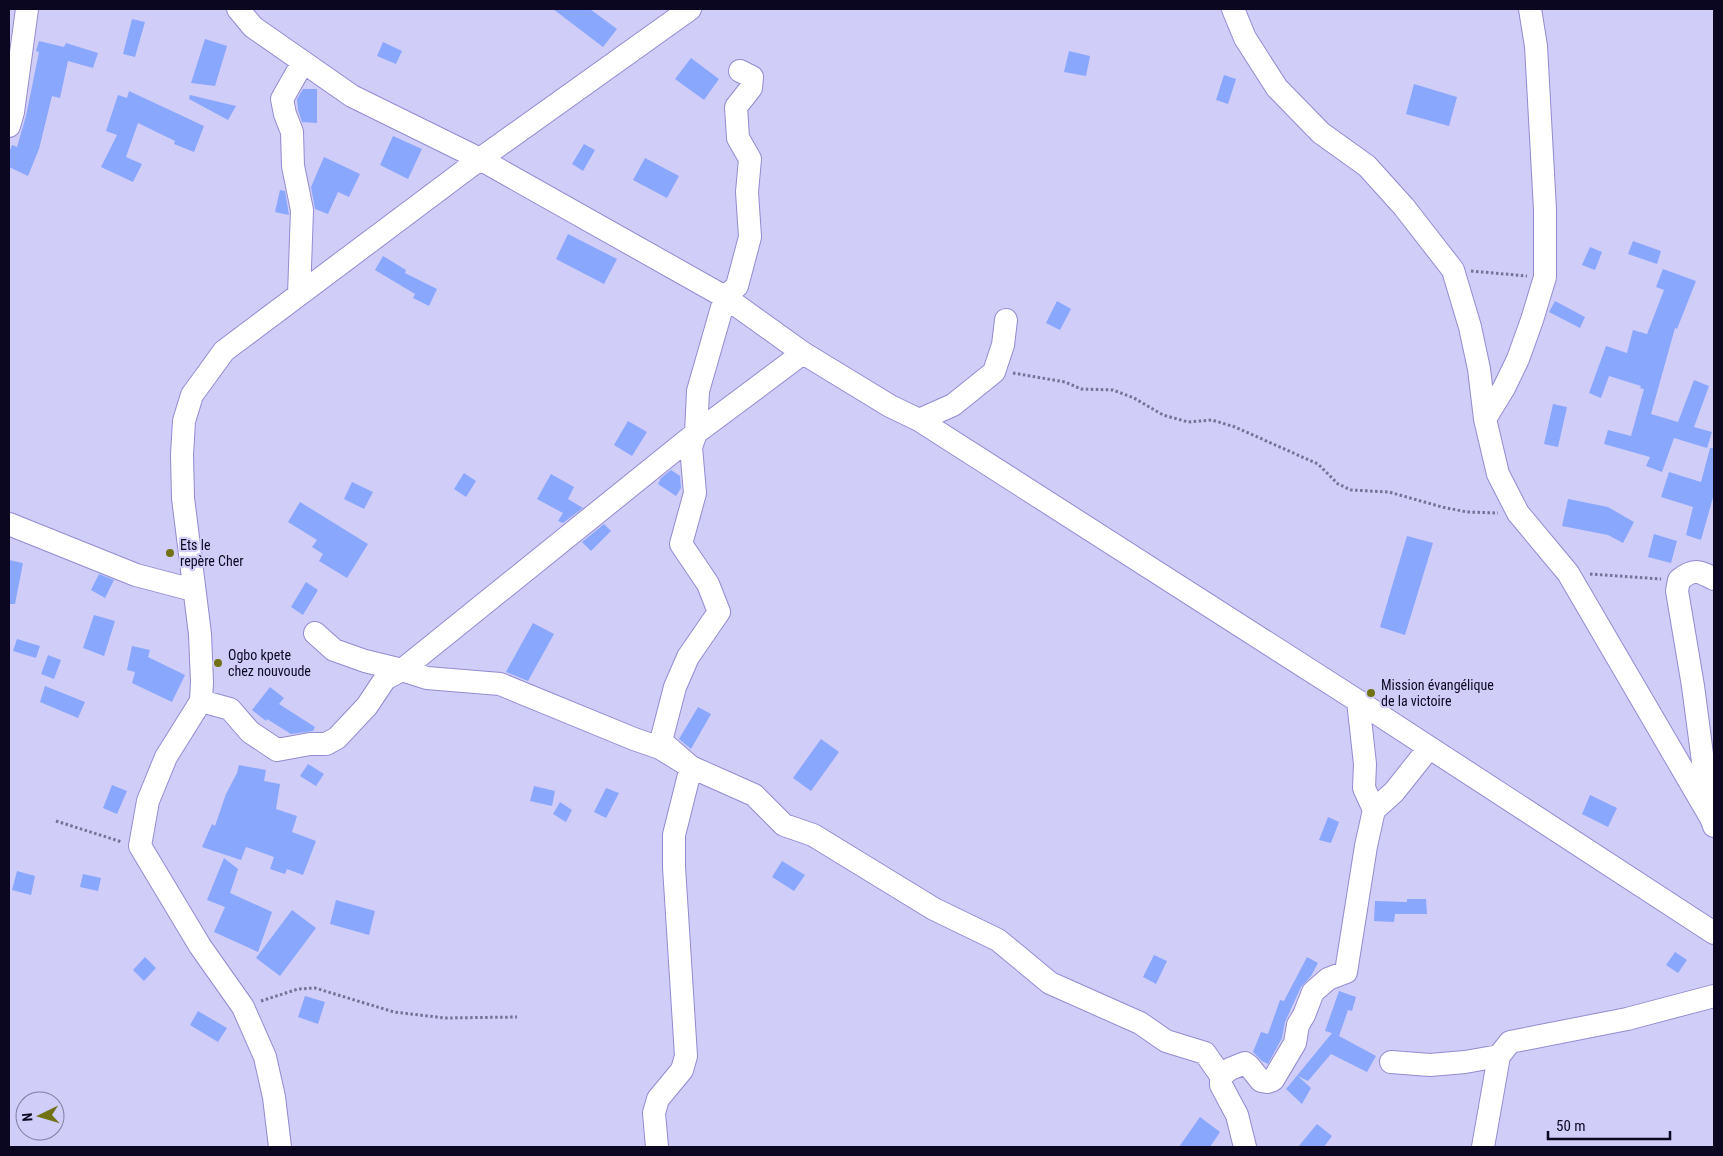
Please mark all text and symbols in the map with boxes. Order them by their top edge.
place label: Ets le repère Cher [180,537,244,569]
marker: Ets le repère Cher [164,547,176,559]
place label: Ogbo kpete chez nouvoude [228,647,311,679]
marker: Ogbo kpete chez nouvoude [212,657,224,669]
place label: Mission évangélique de la victoire [1381,677,1494,709]
marker: Mission évangélique de la victoire [1365,687,1377,699]
north arrow [15,1091,65,1141]
scale bar [1548,1108,1670,1140]
text: N [19,1112,35,1122]
text: 50 m [1556,1117,1586,1135]

